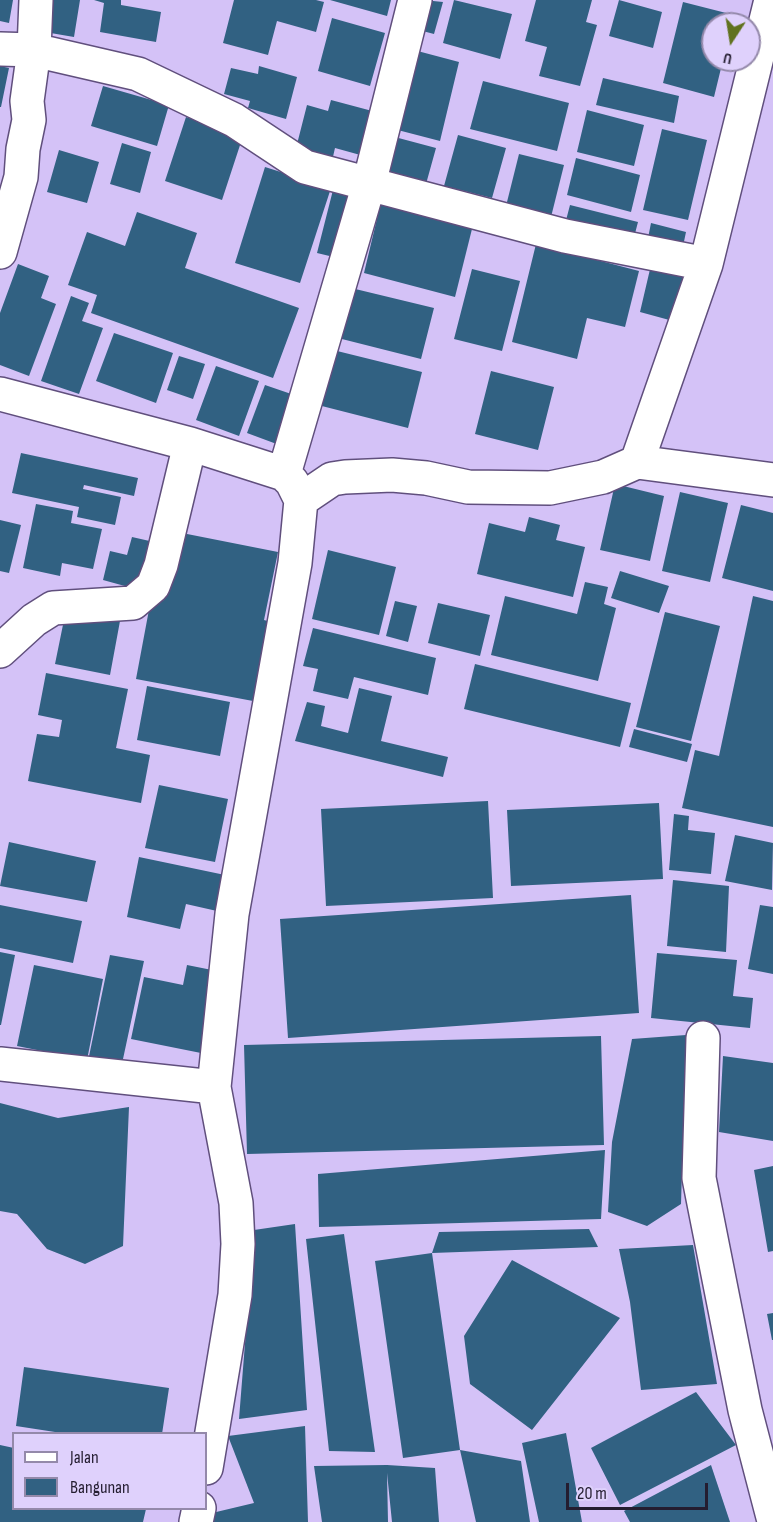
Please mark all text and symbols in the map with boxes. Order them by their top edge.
north arrow [701,12,761,72]
text: U [722,48,734,68]
legend [12,1432,207,1510]
text: Jalan [70,1447,99,1468]
scale bar [569,1471,712,1509]
text: Bangunan [70,1477,130,1498]
text: 20 m [577,1483,607,1504]

